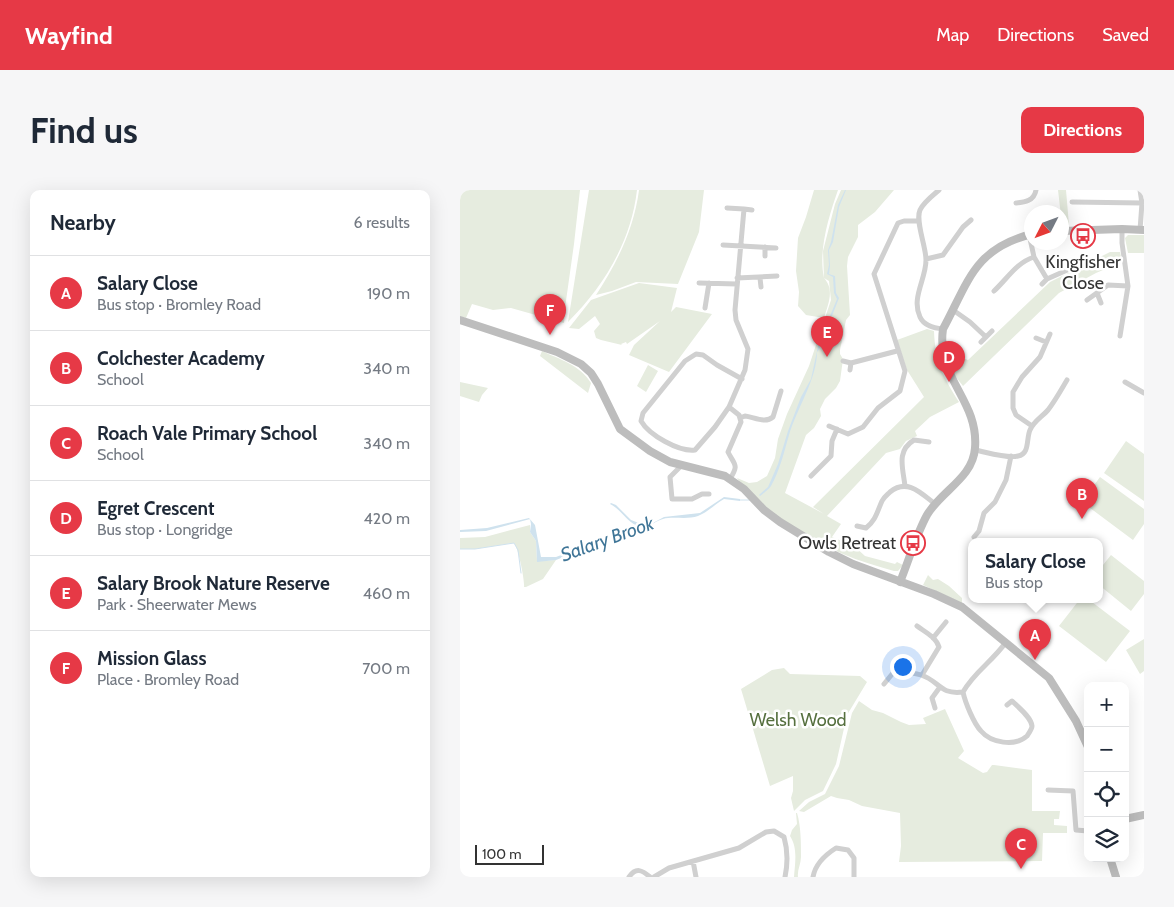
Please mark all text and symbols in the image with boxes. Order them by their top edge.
text: Wayfind [25,21,113,50]
text: Map [936,24,969,46]
text: Directions [997,24,1074,46]
text: Saved [1102,24,1149,46]
button: Directions [1021,107,1144,153]
text: Find us [30,109,138,152]
north arrow [1024,205,1069,250]
text: Nearby [50,210,116,235]
text: 6 results [354,213,410,232]
bus stop icon: Kingfisher Close [1070,223,1096,249]
place label: Kingfisher Close [1045,251,1121,294]
text: Salary Close [97,272,198,295]
text: A [61,284,71,303]
text: 190 m [367,284,410,303]
pin: F [534,294,566,335]
text: Bus stop · Bromley Road [97,295,261,314]
pin: E [811,316,843,357]
pin: D [933,341,965,382]
text: Colchester Academy [97,347,265,370]
text: B [61,359,71,378]
text: 340 m [363,359,410,378]
text: School [97,370,144,389]
text: Roach Vale Primary School [97,422,317,445]
text: C [61,434,71,453]
text: 340 m [363,434,410,453]
text: School [97,445,144,464]
pin: B [1066,478,1098,519]
text: Egret Crescent [97,497,215,520]
text: D [60,509,72,528]
text: 420 m [364,509,410,528]
water label: Salary Brook [557,511,658,566]
text: Bus stop · Longridge [97,520,233,539]
bus stop icon: Owls Retreat [900,530,926,556]
place label: Owls Retreat [798,532,896,554]
popup [968,538,1103,603]
text: Salary Close [985,550,1086,573]
text: Salary Brook Nature Reserve [97,572,330,595]
text: Bus stop [985,573,1043,592]
text: E [61,584,71,603]
text: 460 m [363,584,410,603]
text: Park · Sheerwater Mews [97,595,257,614]
pin: A [1019,619,1051,660]
text: Mission Glass [97,647,206,670]
your location [890,654,916,680]
text: F [62,659,70,678]
text: 700 m [362,659,410,678]
text: Place · Bromley Road [97,670,239,689]
map controls [1084,682,1129,862]
button: + [1084,682,1129,727]
park label: Welsh Wood [749,709,847,731]
button: − [1084,727,1129,772]
button: locate [1084,772,1129,817]
button: layers [1084,817,1129,862]
pin: C [1005,828,1037,869]
scale bar [475,842,544,865]
text: 100 m [482,845,522,863]

